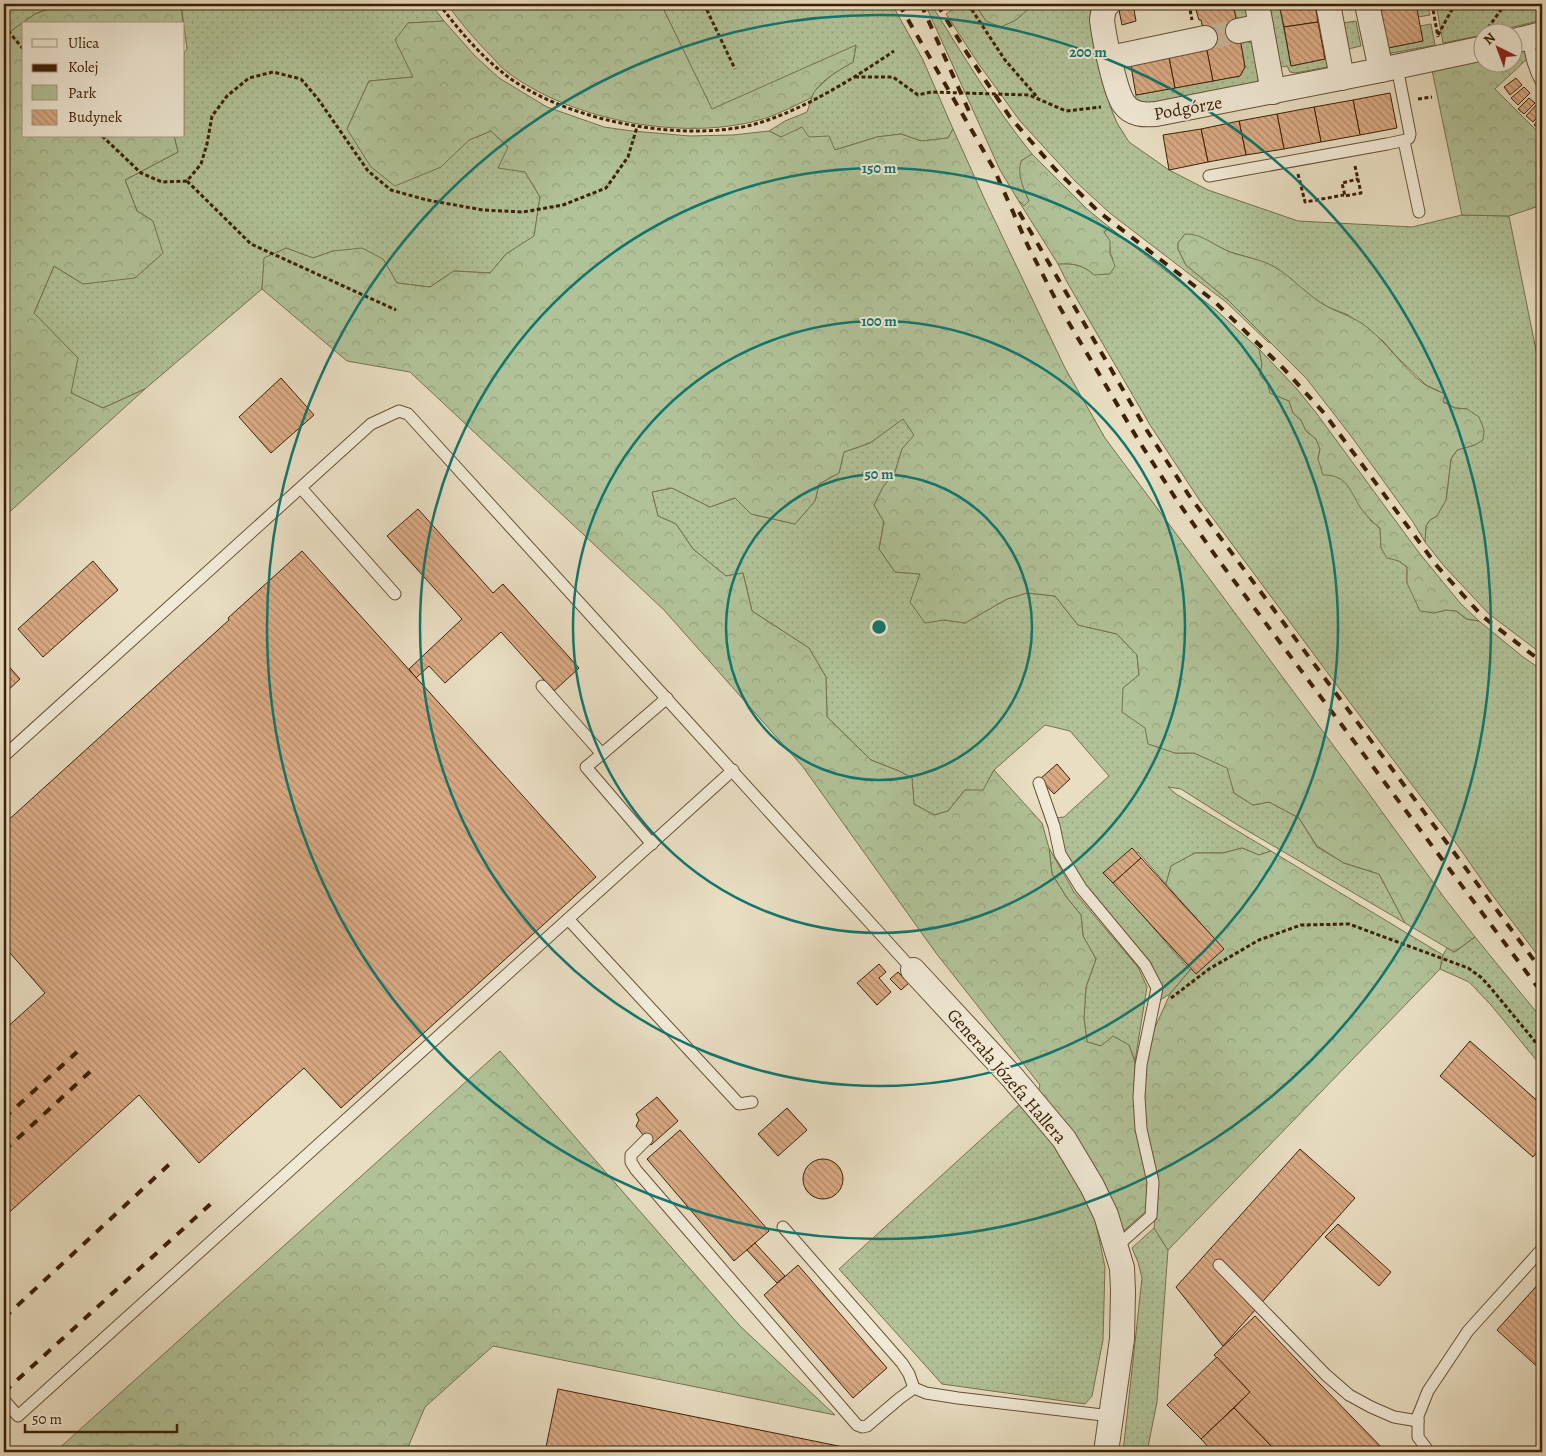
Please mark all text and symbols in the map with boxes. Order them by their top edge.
legend [22,22,185,138]
north arrow [1474,22,1524,72]
text: N [1479,28,1500,49]
text: Ulica [68,33,99,53]
text: 200 m [1069,42,1107,62]
text: Kolej [68,57,99,77]
text: Park [68,83,97,103]
street label: Podgórze [1152,90,1224,126]
text: Budynek [68,107,123,127]
text: 150 m [862,158,897,178]
text: 100 m [861,311,897,331]
text: 50 m [864,464,894,484]
centre of rings [870,618,888,636]
street label: Generała Józefa Hallera [942,1003,1073,1149]
scale bar [25,1401,178,1433]
text: 50 m [32,1409,62,1429]

